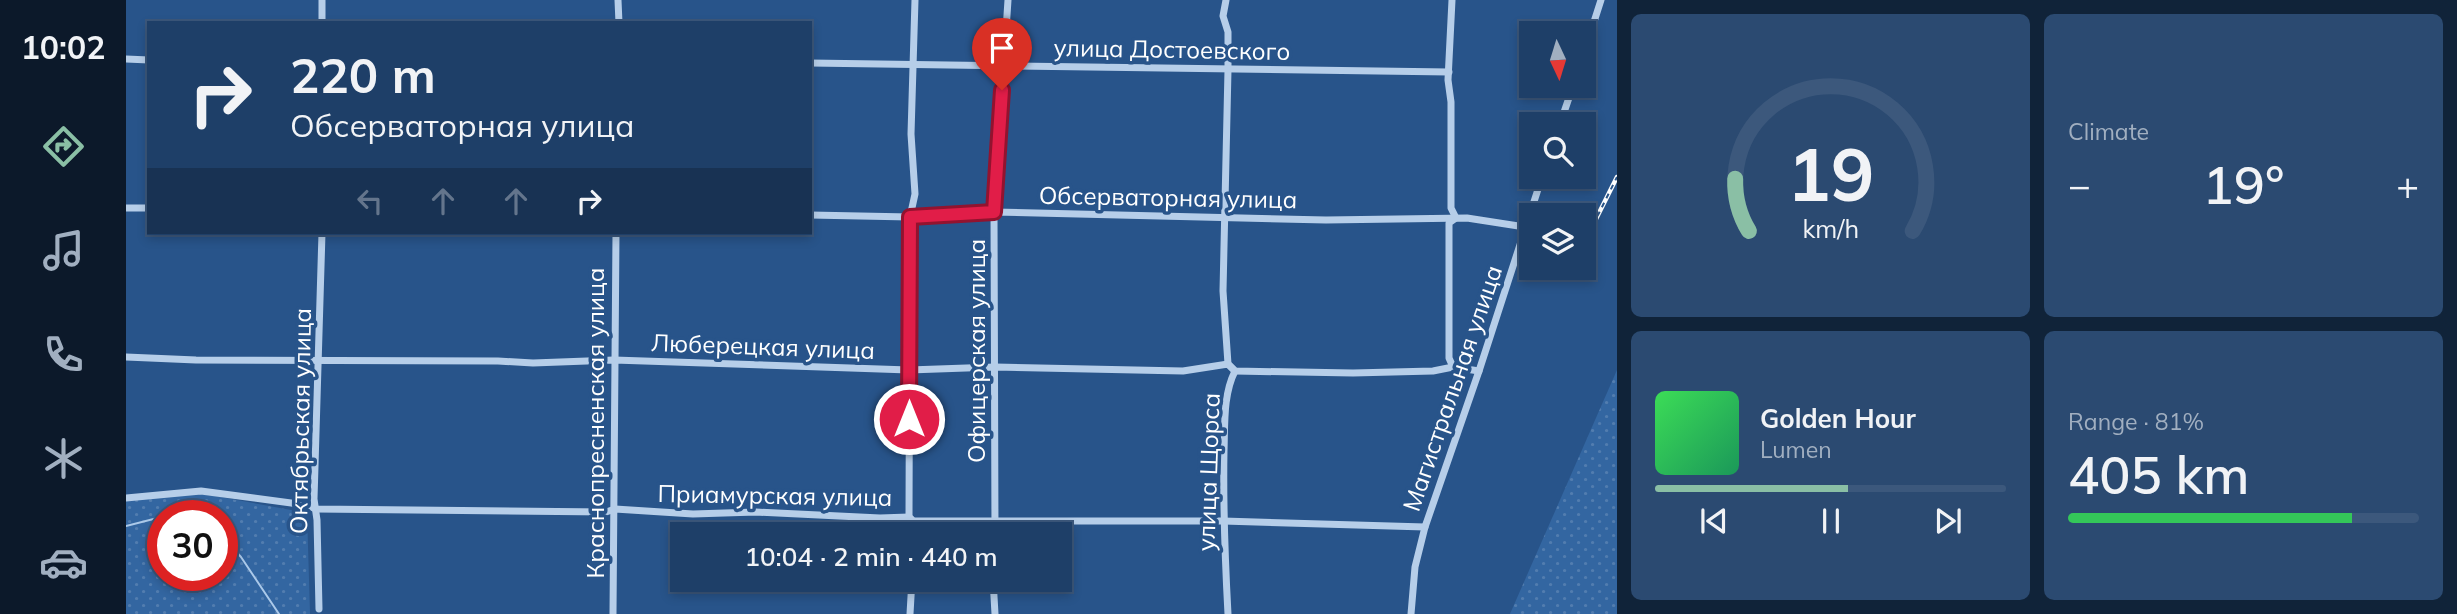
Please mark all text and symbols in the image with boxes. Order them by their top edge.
pin [972,18,1032,90]
north arrow [1519,21,1596,98]
map controls [1519,21,1596,280]
text: 10:02 [21,27,105,67]
icon: arrive [983,29,1021,67]
street label: улица Достоевского [1053,32,1291,66]
text: 220 m [290,44,436,105]
icon: right [175,49,266,140]
text: Обсерваторная улица [290,105,635,145]
button: search [1519,112,1596,189]
text: Climate [2068,117,2149,146]
icon: directions [39,122,88,171]
text: 19 [1787,129,1874,220]
text: 19° [2203,152,2284,217]
text: − [2068,161,2091,209]
text: + [2396,161,2419,209]
street label: Обсерваторная улица [1039,180,1297,214]
icon: left [351,182,389,220]
icon: ahead [424,182,462,220]
icon: ahead [497,182,535,220]
icon: right [570,182,608,220]
button: layers [1519,203,1596,280]
text: km/h [1802,213,1859,244]
icon: music [39,226,88,275]
street label: Офицерская улица [961,239,991,463]
street label: Магистральная улица [1396,261,1508,515]
street label: Краснопресненская улица [580,268,610,578]
street label: Октябрьская улица [283,308,317,534]
street label: Люберецкая улица [651,327,875,365]
icon: phone [39,330,88,379]
position arrow [872,382,946,456]
street label: улица Щорса [1190,392,1226,552]
text: Golden Hour [1760,402,1916,435]
text: Range · 81% [2068,407,2204,436]
icon: climate [39,434,88,483]
text: Lumen [1760,435,1832,464]
text: 405 km [2068,442,2249,507]
street label: Приамурская улица [657,478,893,512]
speed limit sign: 30 [147,500,238,591]
icon: previous [1695,502,1733,540]
icon: pause [1812,502,1850,540]
icon: next [1929,502,1967,540]
icon: car [39,538,88,587]
text: 10:04 · 2 min · 440 m [744,540,998,573]

